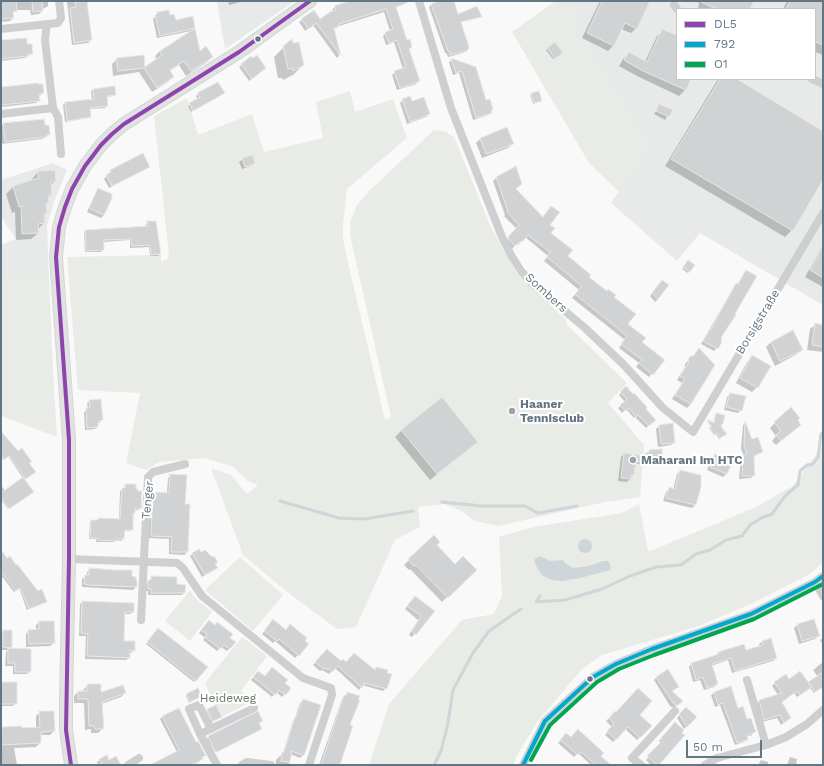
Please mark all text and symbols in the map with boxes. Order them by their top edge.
legend [676,8,816,80]
text: DL5 [714,17,737,31]
unlabelled marker [253,34,263,44]
text: 792 [714,37,735,51]
text: O1 [714,57,728,71]
street label: Sombers [522,270,570,316]
street label: Borsigstraße [733,287,783,357]
place label: Haaner Tennisclub [520,397,584,425]
marker: Haaner Tennisclub [507,406,517,416]
place label: Maharani im HTC [641,453,742,467]
marker: Maharani im HTC [628,455,638,465]
street label: Tenger [139,480,157,520]
unlabelled marker [585,674,595,684]
park label: Heideweg [200,691,256,705]
scale bar [688,732,764,758]
text: 50 m [693,740,723,754]

